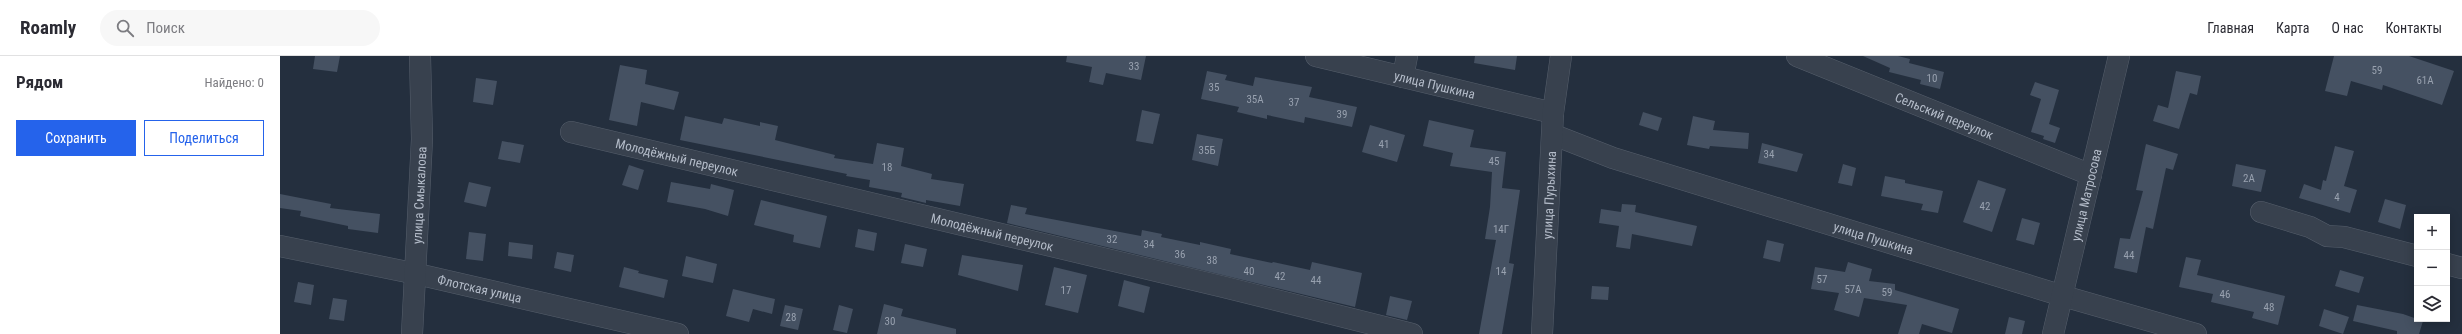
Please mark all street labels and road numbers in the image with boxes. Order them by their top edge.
street label: улица Пушкина [1393,68,1477,102]
street label: Сельский переулок [1893,89,1996,143]
street label: Молодёжный переулок [614,135,741,179]
street label: улица Смыкалова [409,146,429,244]
street label: улица Матросова [2068,147,2104,242]
street label: улица Пурыхина [1539,151,1559,240]
street label: Молодёжный переулок [930,210,1056,254]
street label: улица Пушкина [1832,219,1916,257]
street label: Флотская улица [436,271,523,305]

